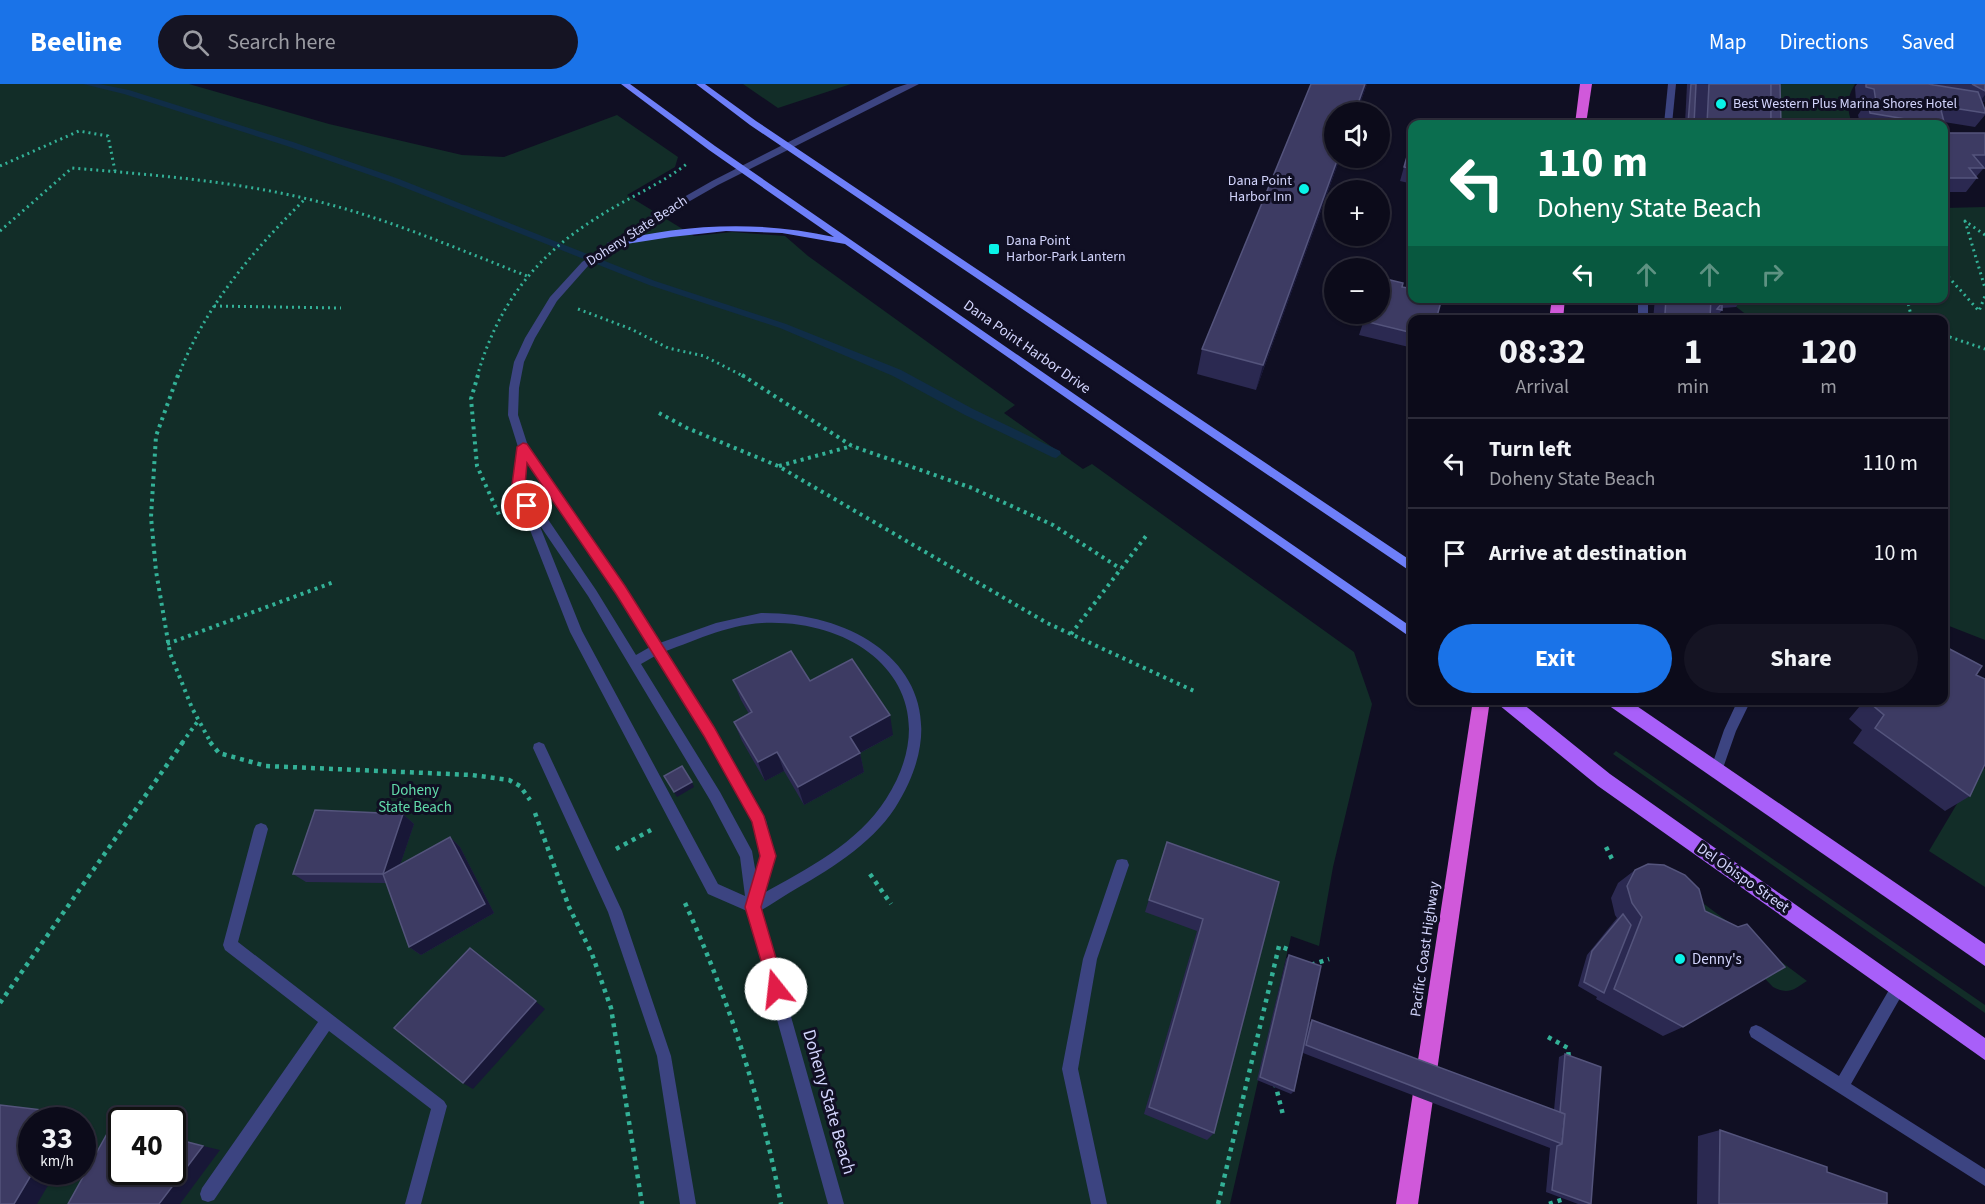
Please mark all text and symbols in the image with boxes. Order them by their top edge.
search box [158,15,578,69]
text: Beeline [30,22,122,62]
icon: search [179,26,212,59]
text: Search here [227,26,336,58]
text: Map [1709,27,1747,57]
text: Directions [1780,27,1868,57]
text: Saved [1901,27,1955,57]
place label: Best Western Plus Marina Shores Hotel [1733,94,1957,114]
marker: Best Western Plus Marina Shores Hotel [1714,97,1728,111]
map controls [1324,102,1390,324]
button: sound [1324,102,1390,168]
text: 110 m [1537,133,1648,193]
icon: left [1438,144,1516,222]
place label: Dana Point Harbor Inn [1228,171,1292,207]
button: + [1324,180,1390,246]
marker: Dana Point Harbor Inn [1297,182,1311,196]
text: Doheny State Beach [1537,189,1762,228]
street label: Doheny State Beach [583,191,691,271]
place label: Dana Point Harbor-Park Lantern [1006,231,1126,267]
marker: Dana Point Harbor-Park Lantern [987,242,1001,256]
button: − [1324,258,1390,324]
icon: left [1567,258,1600,291]
icon: ahead [1630,258,1663,291]
icon: ahead [1693,258,1726,291]
icon: right [1756,258,1789,291]
street label: Dana Point Harbor Drive [959,295,1095,399]
text: 08:32 [1499,326,1586,377]
text: 1 [1683,326,1702,377]
text: 120 [1800,326,1857,377]
text: Arrival [1515,373,1569,401]
text: min [1677,373,1709,401]
text: m [1820,373,1837,401]
text: Turn left [1489,433,1571,465]
icon: left [1438,447,1471,480]
text: 110 m [1863,447,1918,479]
text: Doheny State Beach [1489,465,1655,493]
pin [501,480,552,531]
icon: arrive [510,489,543,522]
icon: arrive [1438,537,1471,570]
text: Arrive at destination [1489,537,1687,569]
text: 10 m [1873,537,1918,569]
button: Exit [1438,624,1672,693]
button: Share [1684,624,1918,693]
park label: Doheny State Beach [378,780,452,818]
street label: Del Obispo Street [1692,838,1794,918]
street label: Pacific Coast Highway [1405,880,1445,1018]
place label: Denny's [1692,949,1742,970]
marker: Denny's [1673,952,1687,966]
position arrow [744,957,808,1021]
street label: Doheny State Beach [796,1027,862,1177]
speed limit sign: 40 [108,1107,186,1185]
text: 33 [41,1117,73,1160]
text: km/h [40,1151,74,1172]

